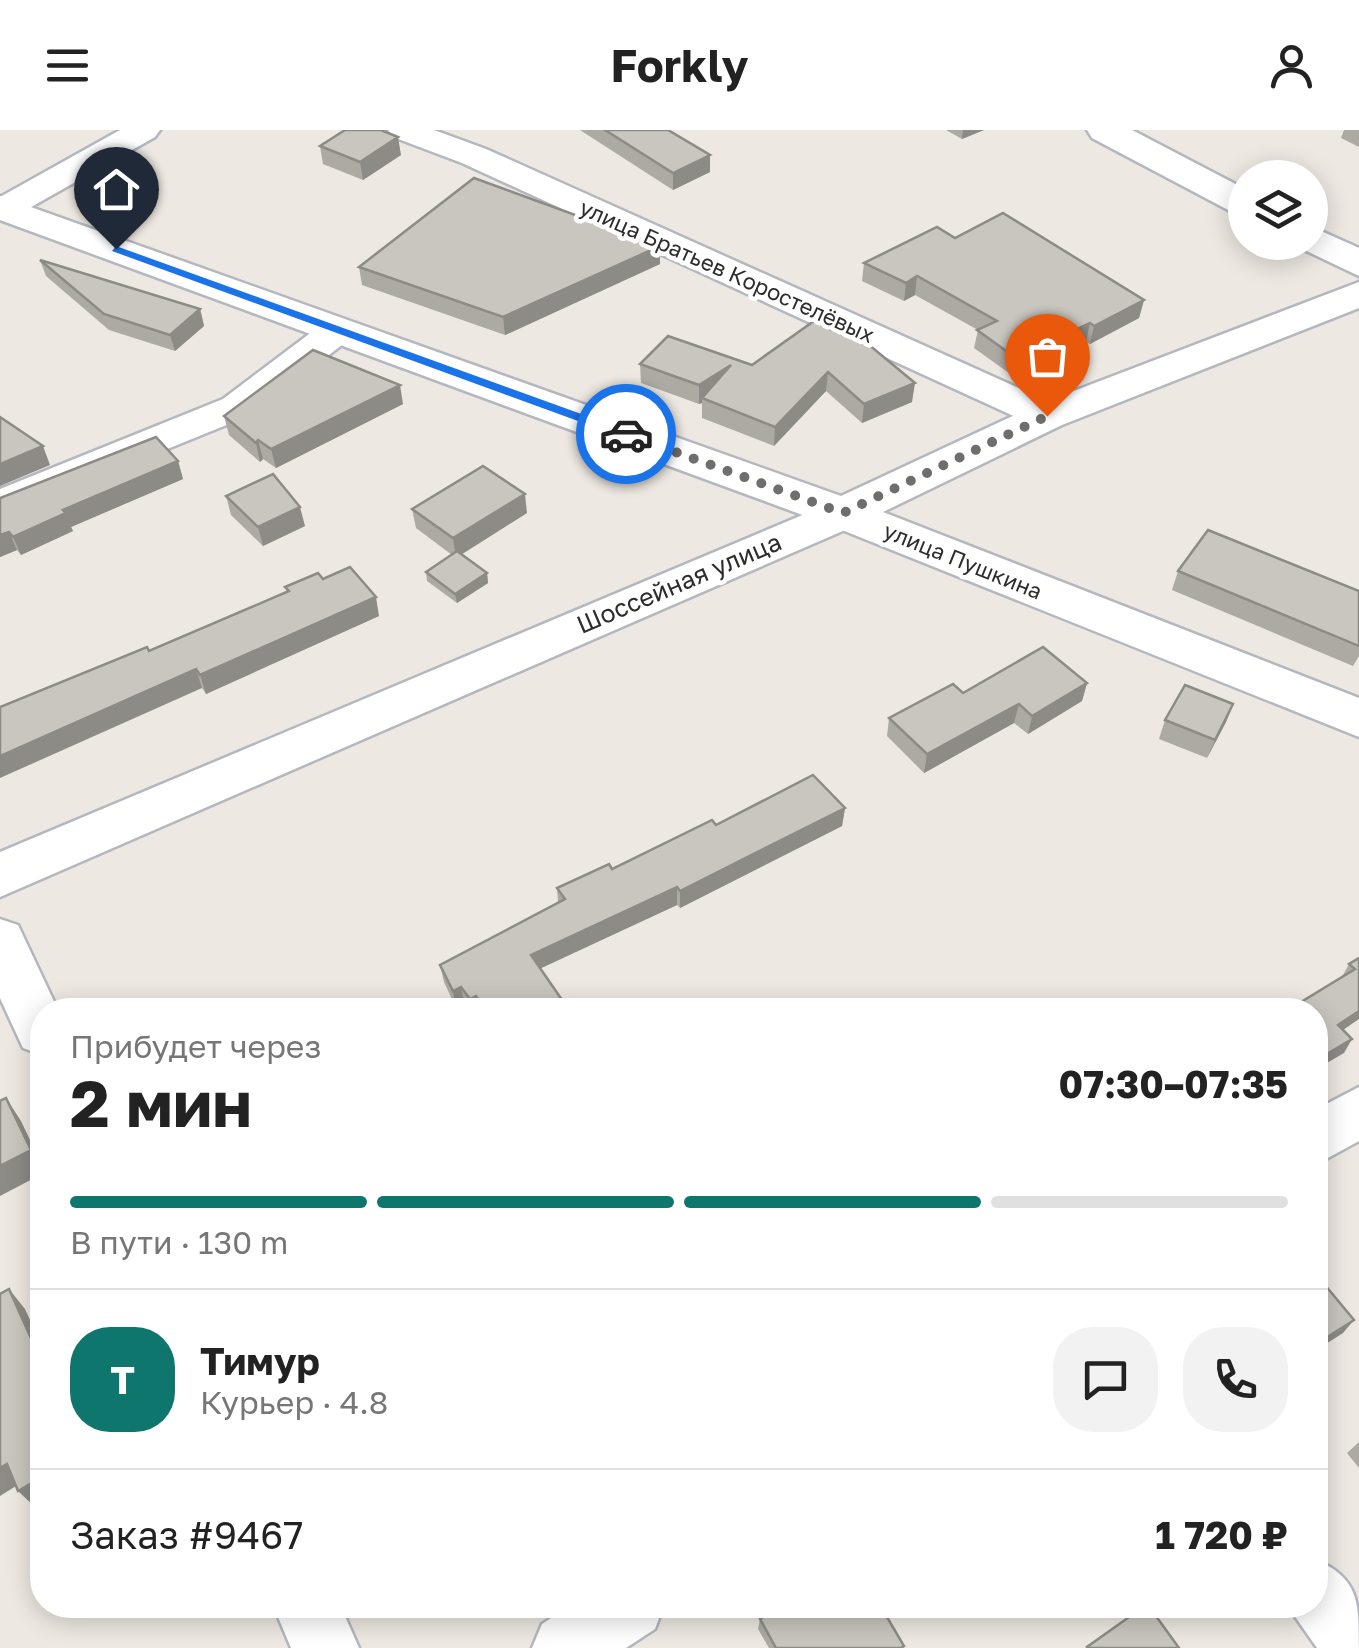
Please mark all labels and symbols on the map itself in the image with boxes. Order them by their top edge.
pin [74,147,159,250]
street label: улица Братьев Коростелёвых [576,193,879,348]
pin [1005,314,1090,417]
courier [576,384,676,484]
street label: улица Пушкина [880,516,1046,605]
street label: Шоссейная улица [572,525,786,640]

